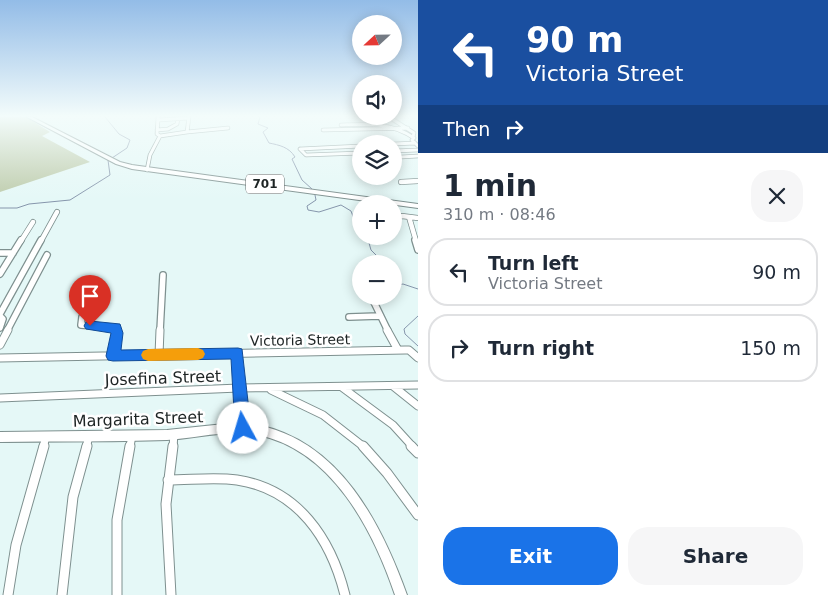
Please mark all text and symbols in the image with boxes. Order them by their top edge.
north arrow [352,15,402,65]
map controls [352,15,402,305]
icon: left [443,20,508,85]
text: 90 m [526,20,623,60]
text: Victoria Street [526,61,683,86]
button: sound [352,75,402,125]
icon: right [500,115,528,143]
text: Then [443,118,490,140]
button: layers [352,135,402,185]
text: 1 min [443,168,537,203]
button: close [751,170,803,222]
road number: 701 [246,174,284,193]
button: + [352,195,402,245]
text: 310 m · 08:46 [443,205,556,224]
text: Turn left [488,252,579,274]
button: − [352,255,402,305]
icon: left [445,258,473,286]
text: 90 m [752,261,801,283]
text: Victoria Street [488,274,602,293]
pin [69,275,111,326]
icon: arrive [76,282,104,310]
street label: Victoria Street [250,331,351,349]
icon: right [445,334,473,362]
text: Turn right [488,337,594,359]
text: 150 m [740,337,801,359]
street label: Josefina Street [103,366,222,390]
position arrow [216,401,268,453]
street label: Margarita Street [72,407,204,431]
button: Exit [443,527,618,585]
button: Share [628,527,803,585]

